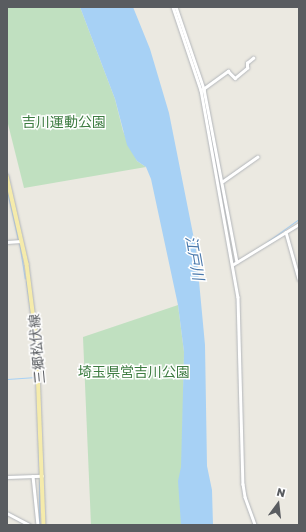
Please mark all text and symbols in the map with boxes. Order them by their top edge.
park label: 吉川運動公園 [22,114,106,130]
water label: 江戸川 [182,234,208,282]
street label: 三郷松伏線 [26,313,48,385]
park label: 埼玉県営吉川公園 [78,364,190,380]
north arrow [258,484,298,524]
text: N [276,485,287,499]

